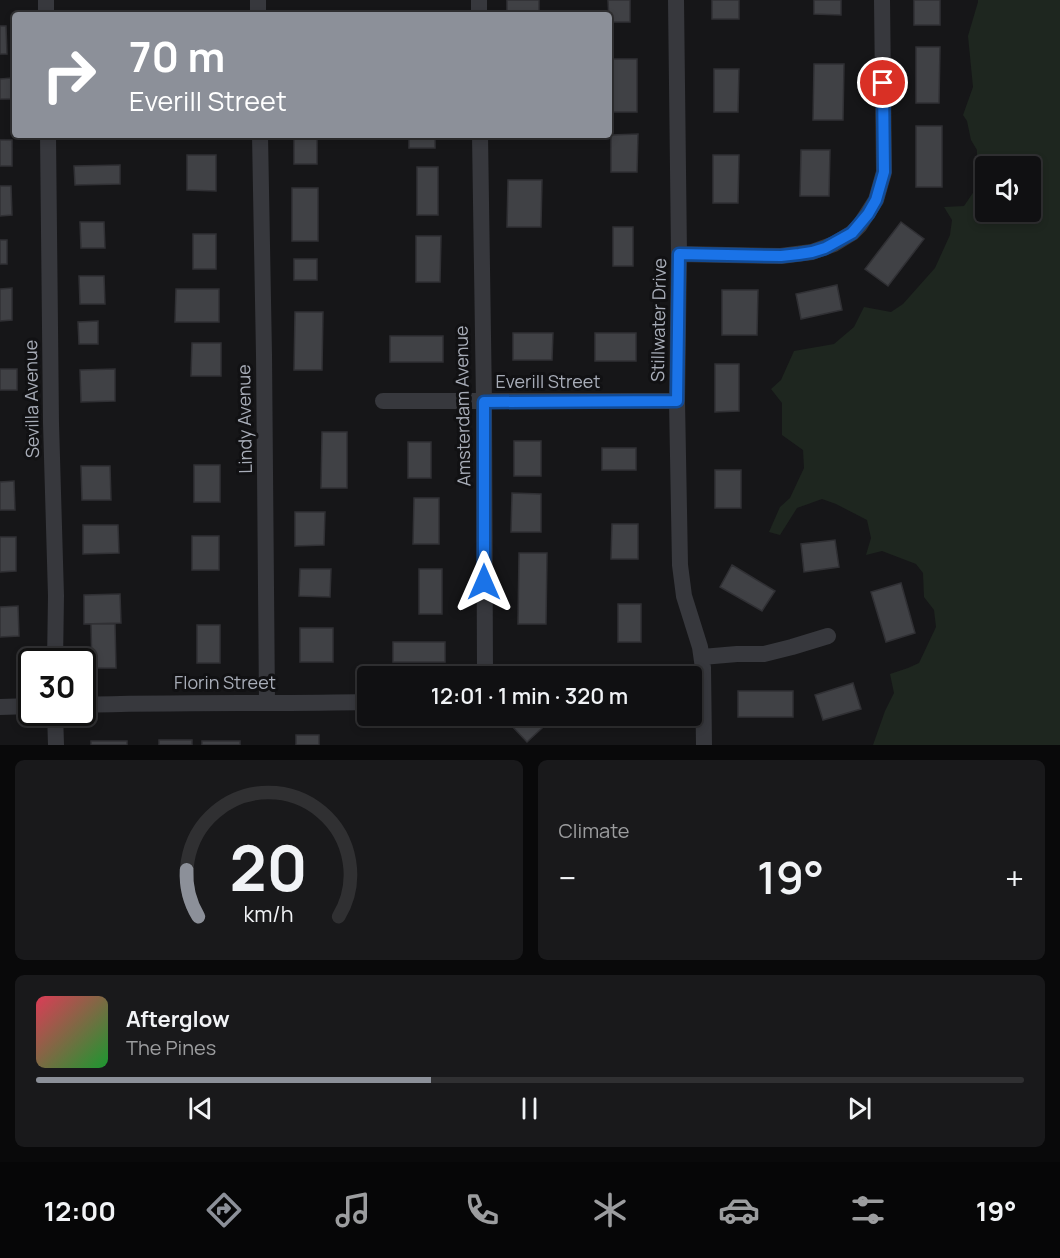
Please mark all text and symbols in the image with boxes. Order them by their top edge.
text: 70 m [129,27,225,85]
icon: right [30,36,108,114]
pin [857,57,908,108]
icon: arrive [866,66,899,99]
text: Everill Street [129,82,287,119]
map controls [975,156,1041,222]
button: sound [975,156,1041,222]
street label: Stillwater Drive [645,258,671,382]
street label: Amsterdam Avenue [449,325,475,487]
street label: Sevilla Avenue [18,340,44,458]
street label: Lindy Avenue [231,364,257,474]
street label: Everill Street [495,369,601,393]
position arrow [452,550,516,614]
speed limit sign: 30 [18,648,96,726]
street label: Florin Street [174,670,276,694]
text: 12:01 · 1 min · 320 m [431,681,628,711]
text: Climate [559,817,630,844]
text: 20 [230,824,308,910]
text: 19° [757,846,824,908]
text: − [559,855,576,900]
text: + [1005,855,1024,900]
text: km/h [244,899,294,928]
text: Afterglow [126,1004,230,1034]
text: The Pines [126,1034,216,1061]
icon: previous [184,1092,217,1125]
icon: pause [513,1092,546,1125]
icon: next [843,1092,876,1125]
icon: directions [203,1189,245,1231]
icon: music [332,1189,374,1231]
icon: phone [461,1189,503,1231]
icon: climate [589,1189,631,1231]
icon: car [718,1189,760,1231]
icon: filters [847,1189,889,1231]
text: 12:00 [43,1192,116,1229]
text: 19° [976,1192,1017,1229]

